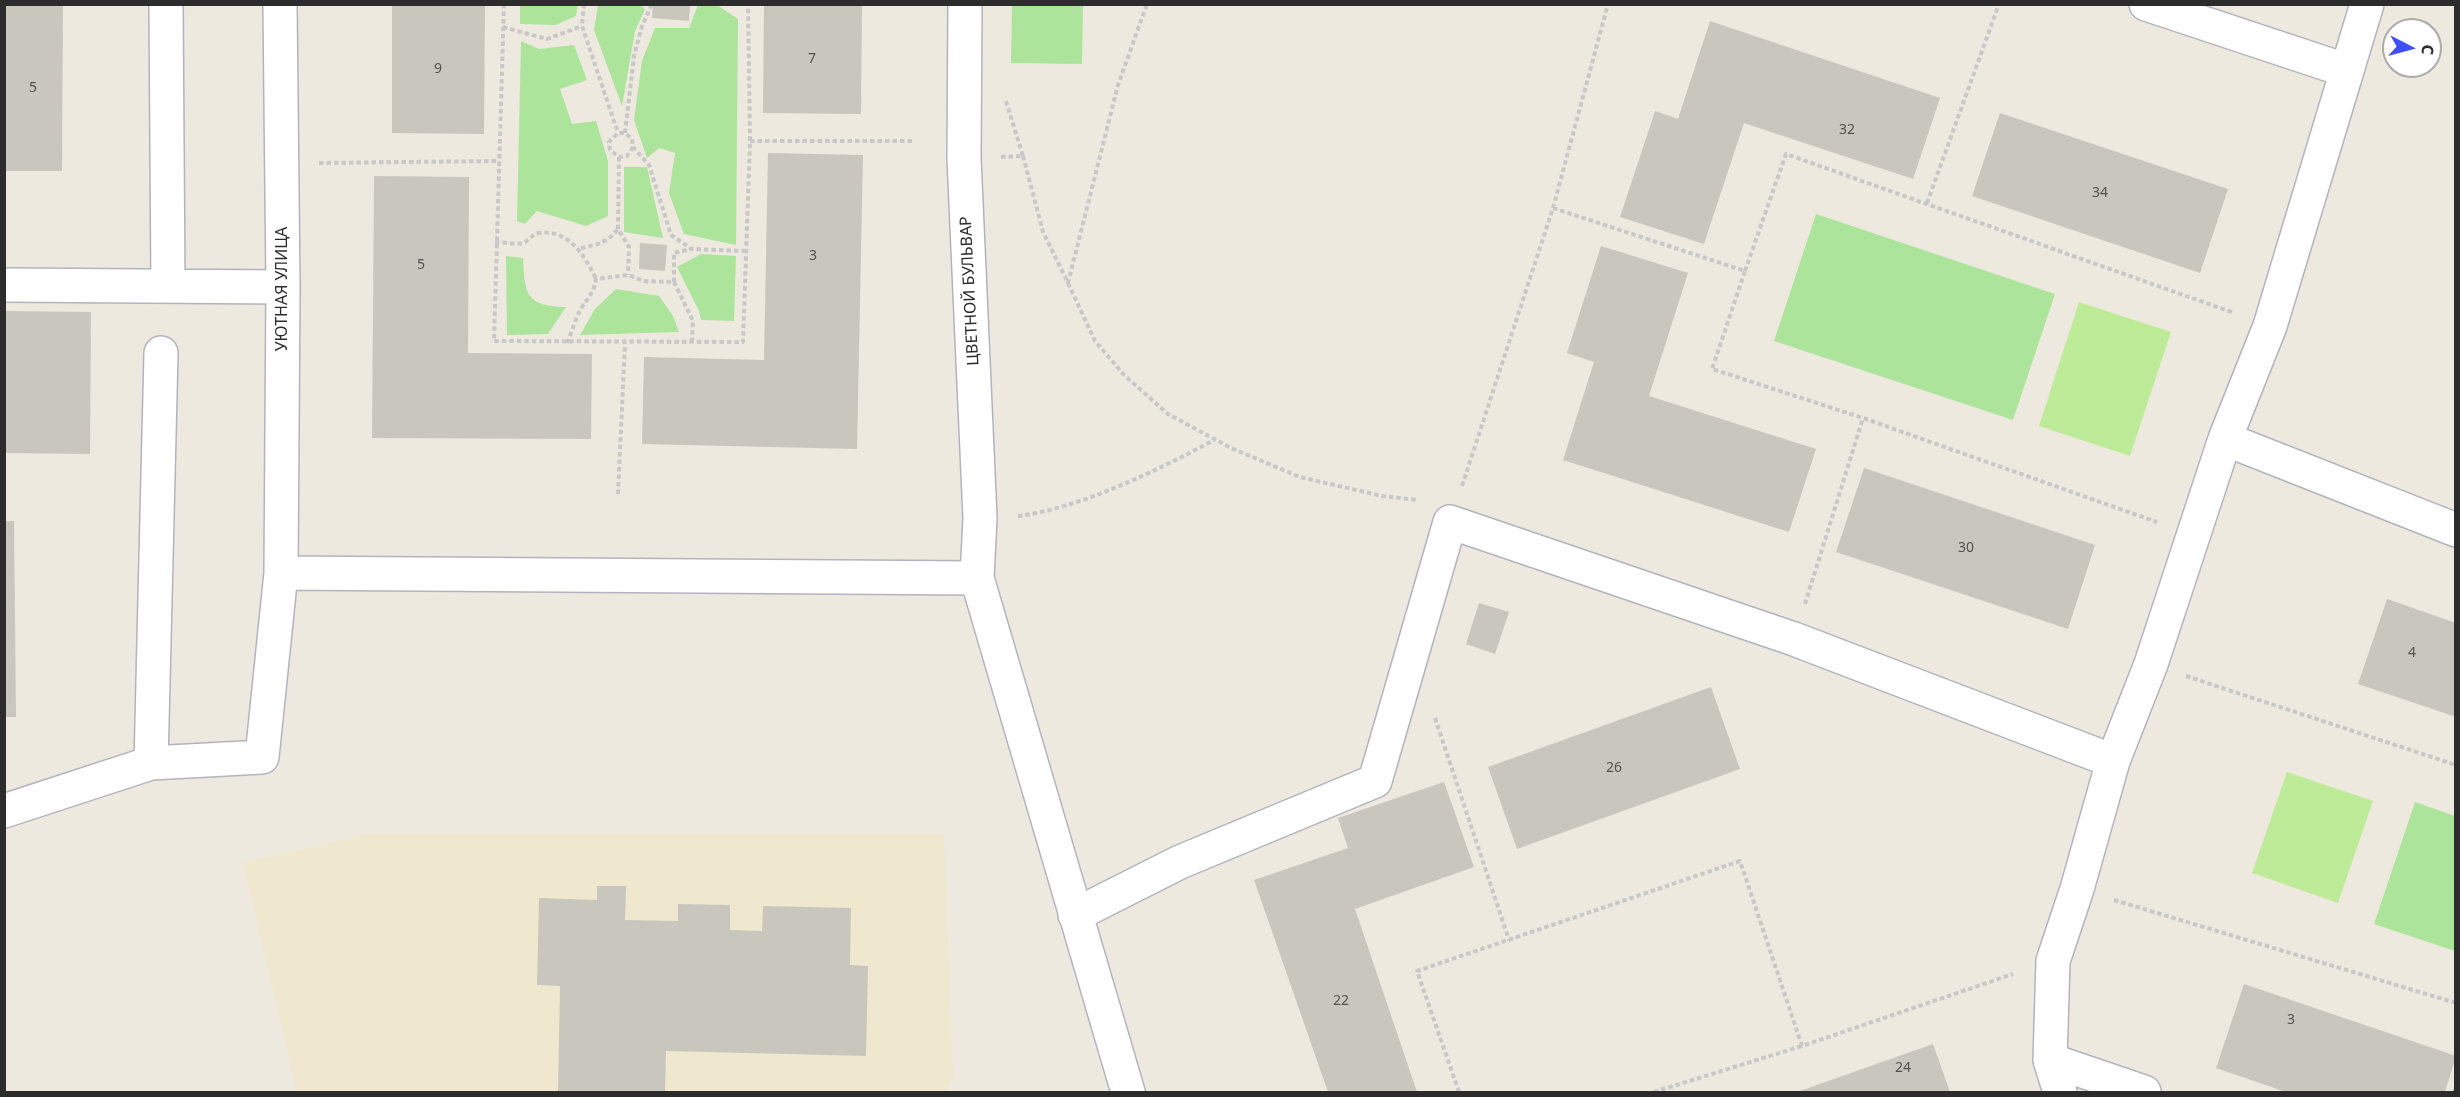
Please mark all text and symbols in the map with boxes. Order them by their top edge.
north arrow [2382,18,2442,78]
text: С [2416,43,2439,56]
house number: 7 [808,51,816,67]
house number: 9 [434,61,442,77]
house number: 5 [29,80,37,96]
house number: 32 [1839,122,1855,138]
house number: 34 [2092,185,2108,201]
street label: ЦВЕТНОЙ БУЛЬВАР [956,216,984,366]
street label: УЮТНАЯ УЛИЦА [272,227,292,351]
house number: 3 [809,248,817,264]
house number: 5 [417,257,425,273]
house number: 30 [1958,540,1974,556]
house number: 4 [2408,645,2416,661]
house number: 26 [1606,760,1622,776]
house number: 22 [1333,993,1349,1009]
house number: 3 [2287,1012,2295,1028]
house number: 24 [1895,1060,1911,1076]

